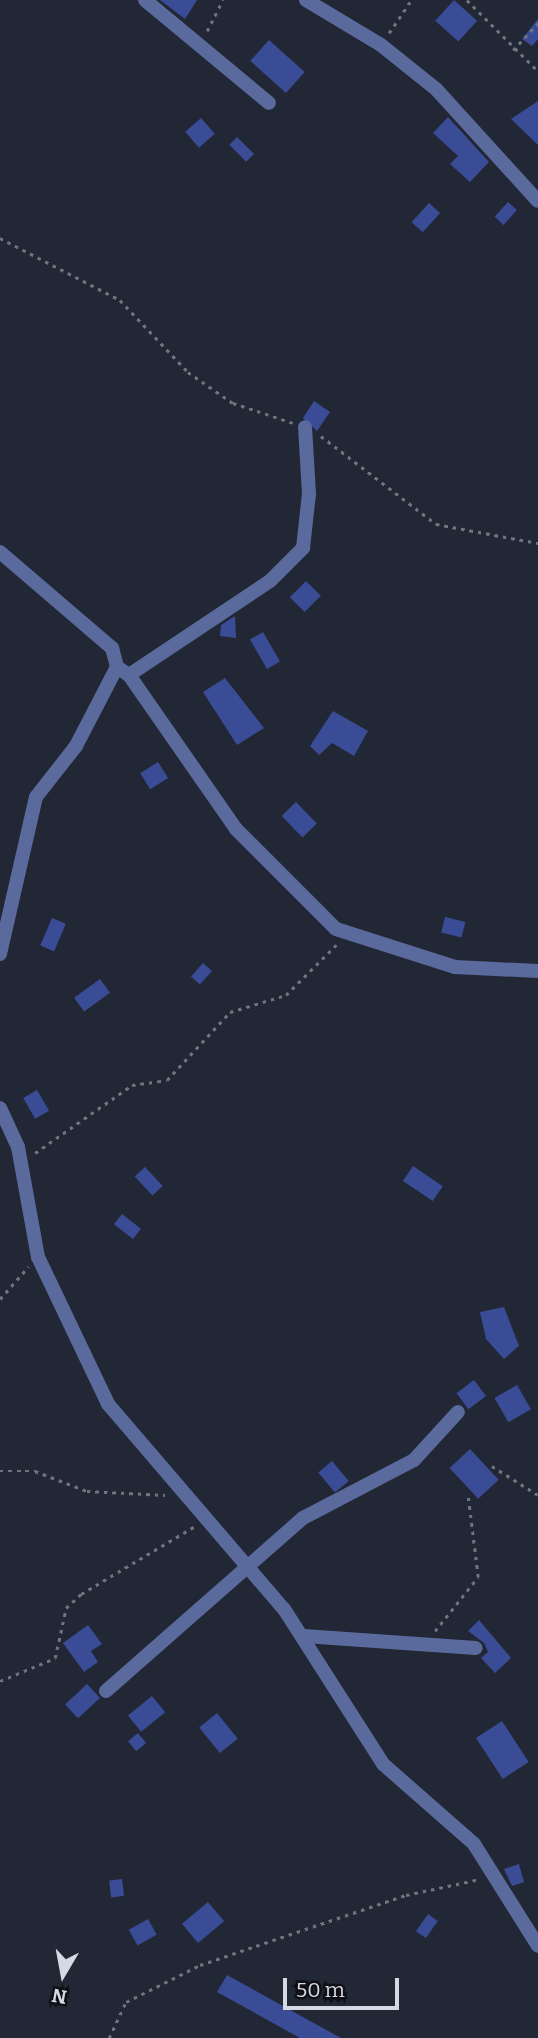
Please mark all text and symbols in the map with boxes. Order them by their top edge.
north arrow [28,1940,98,2010]
scale bar [286,1965,402,2009]
text: 50 m [296,1977,345,2003]
text: N [50,1984,68,2009]

